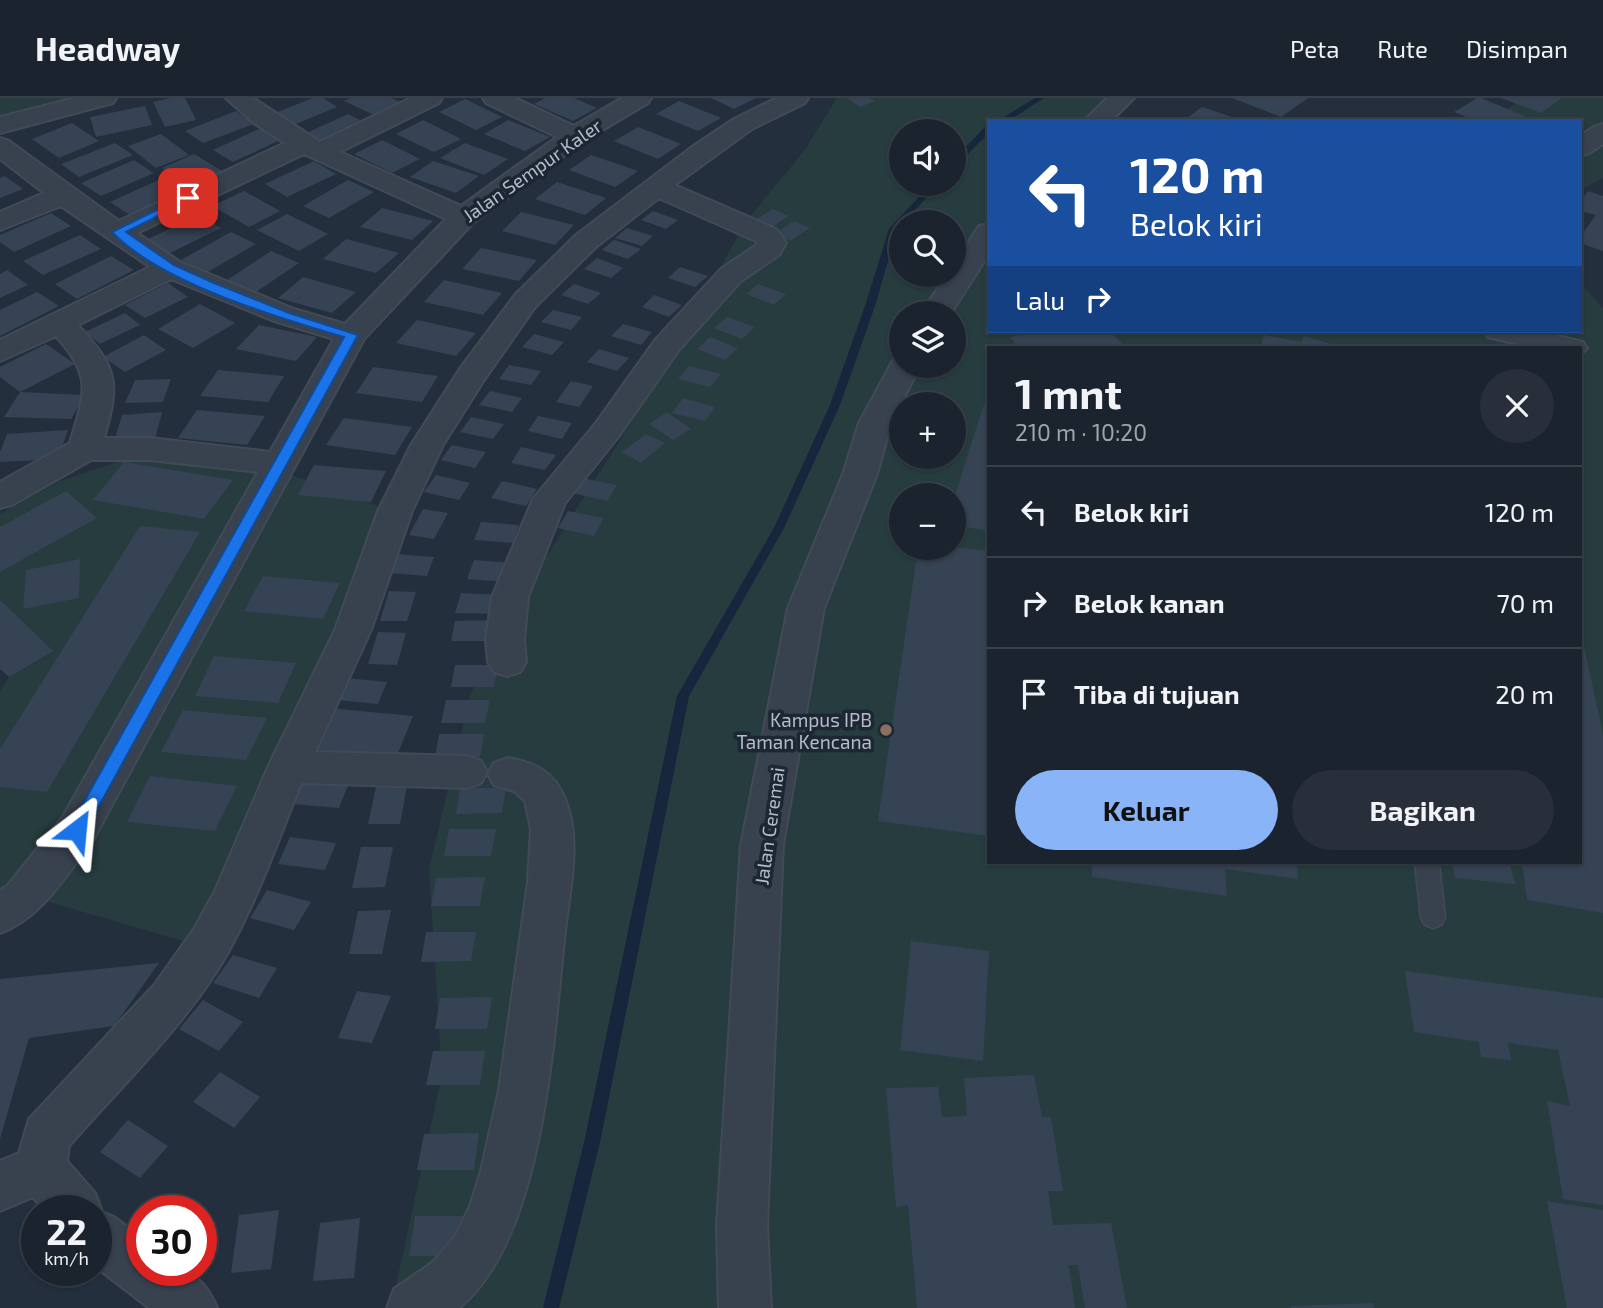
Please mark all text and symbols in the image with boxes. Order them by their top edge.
text: Headway [35,28,180,68]
text: Peta [1290,34,1339,63]
text: Rute [1377,34,1428,63]
text: Disimpan [1466,34,1568,63]
street label: Jalan Sempur Kaler [458,113,606,227]
map controls [889,119,966,560]
button: sound [889,119,966,196]
text: 120 m [1130,144,1264,203]
icon: left [1015,147,1106,238]
pin [158,168,218,228]
icon: arrive [169,179,207,217]
text: Belok kiri [1130,204,1263,242]
button: search [889,210,966,287]
icon: right [1079,280,1117,318]
text: Lalu [1015,284,1065,315]
button: layers [889,301,966,378]
text: 1 mnt [1015,367,1122,417]
button: close [1480,369,1554,443]
button: + [889,392,966,469]
text: 210 m · 10:20 [1015,418,1147,446]
button: − [889,483,966,560]
icon: left [1015,493,1053,531]
text: Belok kiri [1074,496,1189,527]
text: 120 m [1485,496,1554,527]
icon: right [1015,584,1053,622]
text: Belok kanan [1074,587,1225,618]
text: 70 m [1496,587,1554,618]
icon: arrive [1015,675,1053,713]
text: Tiba di tujuan [1074,678,1240,709]
text: 20 m [1495,678,1554,709]
place label: Kampus IPB Taman Kencana [737,708,872,753]
marker: Kampus IPB Taman Kencana [878,722,894,738]
street label: Jalan Ceremai [749,766,789,886]
button: Keluar [1015,770,1278,850]
button: Bagikan [1292,770,1554,850]
position arrow [40,793,114,867]
speed limit sign: 30 [126,1195,217,1286]
text: 22 [46,1210,87,1252]
text: km/h [44,1247,89,1269]

